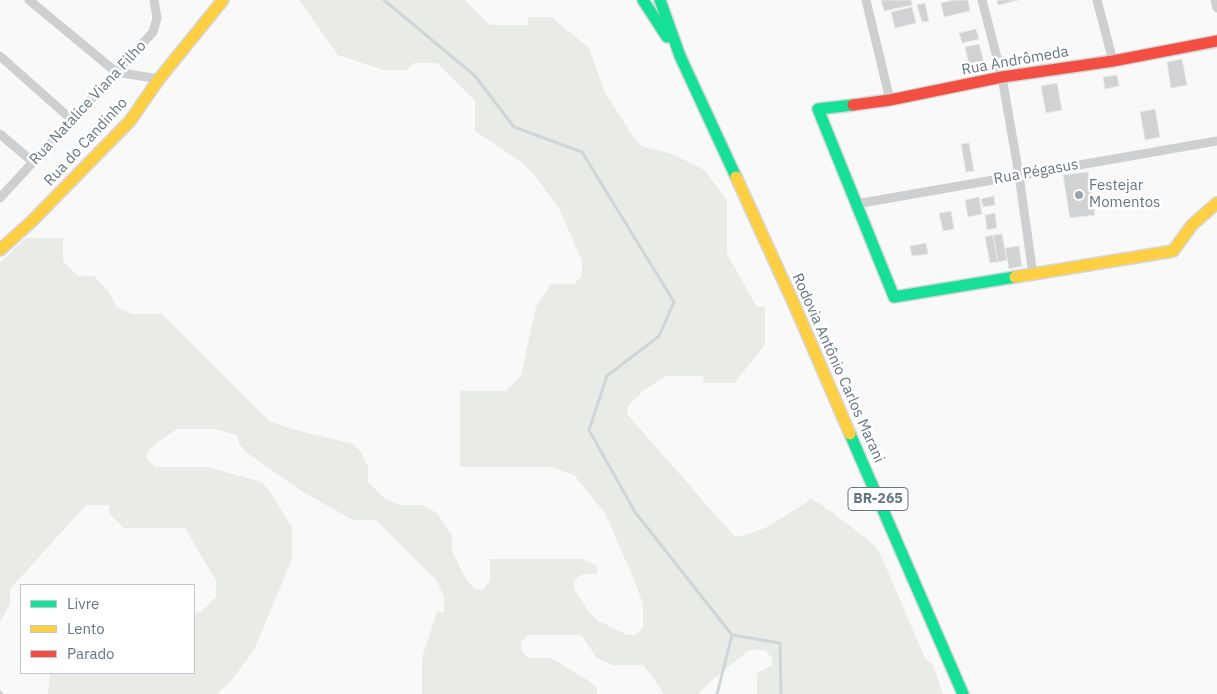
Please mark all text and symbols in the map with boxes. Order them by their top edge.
street label: Rua Natalice Viana Filho [26,37,150,169]
street label: Rua Andrômeda [960,43,1070,79]
street label: Rua do Candinho [41,94,131,190]
street label: Rua Pégasus [992,156,1080,188]
place label: Festejar Momentos [1089,177,1160,212]
marker: Festejar Momentos [1073,189,1085,201]
street label: Rodovia Antônio Carlos Marani [788,270,888,466]
road number: BR-265 [848,488,908,510]
legend [20,584,195,674]
text: Livre [67,594,99,613]
text: Lento [67,619,105,638]
text: Parado [67,644,115,663]

